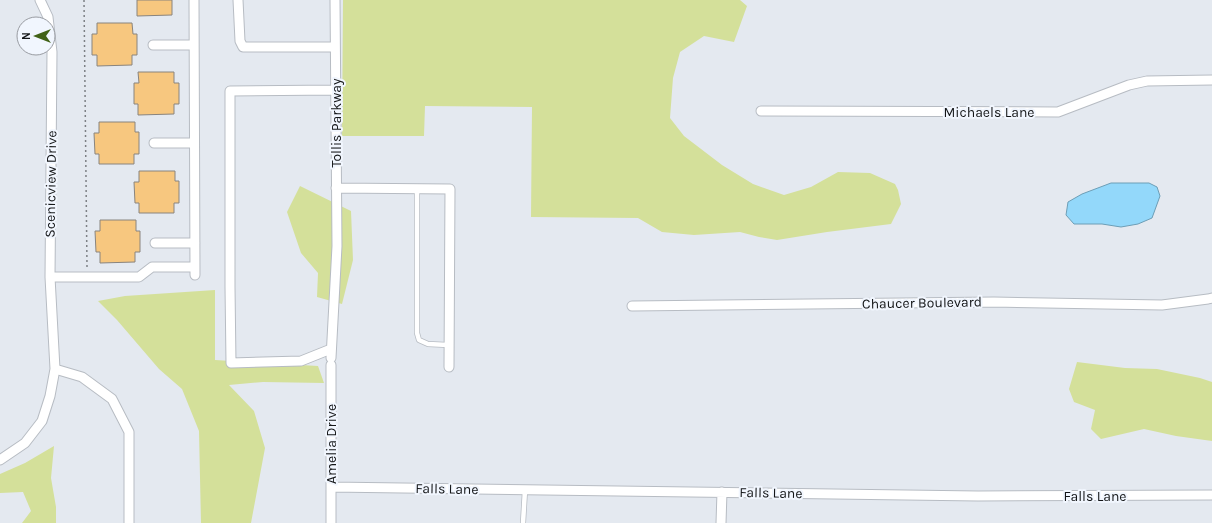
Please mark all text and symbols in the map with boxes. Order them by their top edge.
north arrow [16,16,56,56]
text: N [20,32,33,40]
street label: Tollis Parkway [328,78,345,168]
street label: Michaels Lane [943,104,1035,121]
street label: Scenicview Drive [42,130,60,238]
street label: Chaucer Boulevard [862,293,982,313]
street label: Amelia Drive [323,404,340,484]
street label: Falls Lane [415,480,479,498]
street label: Falls Lane [739,484,803,502]
street label: Falls Lane [1063,488,1127,505]

